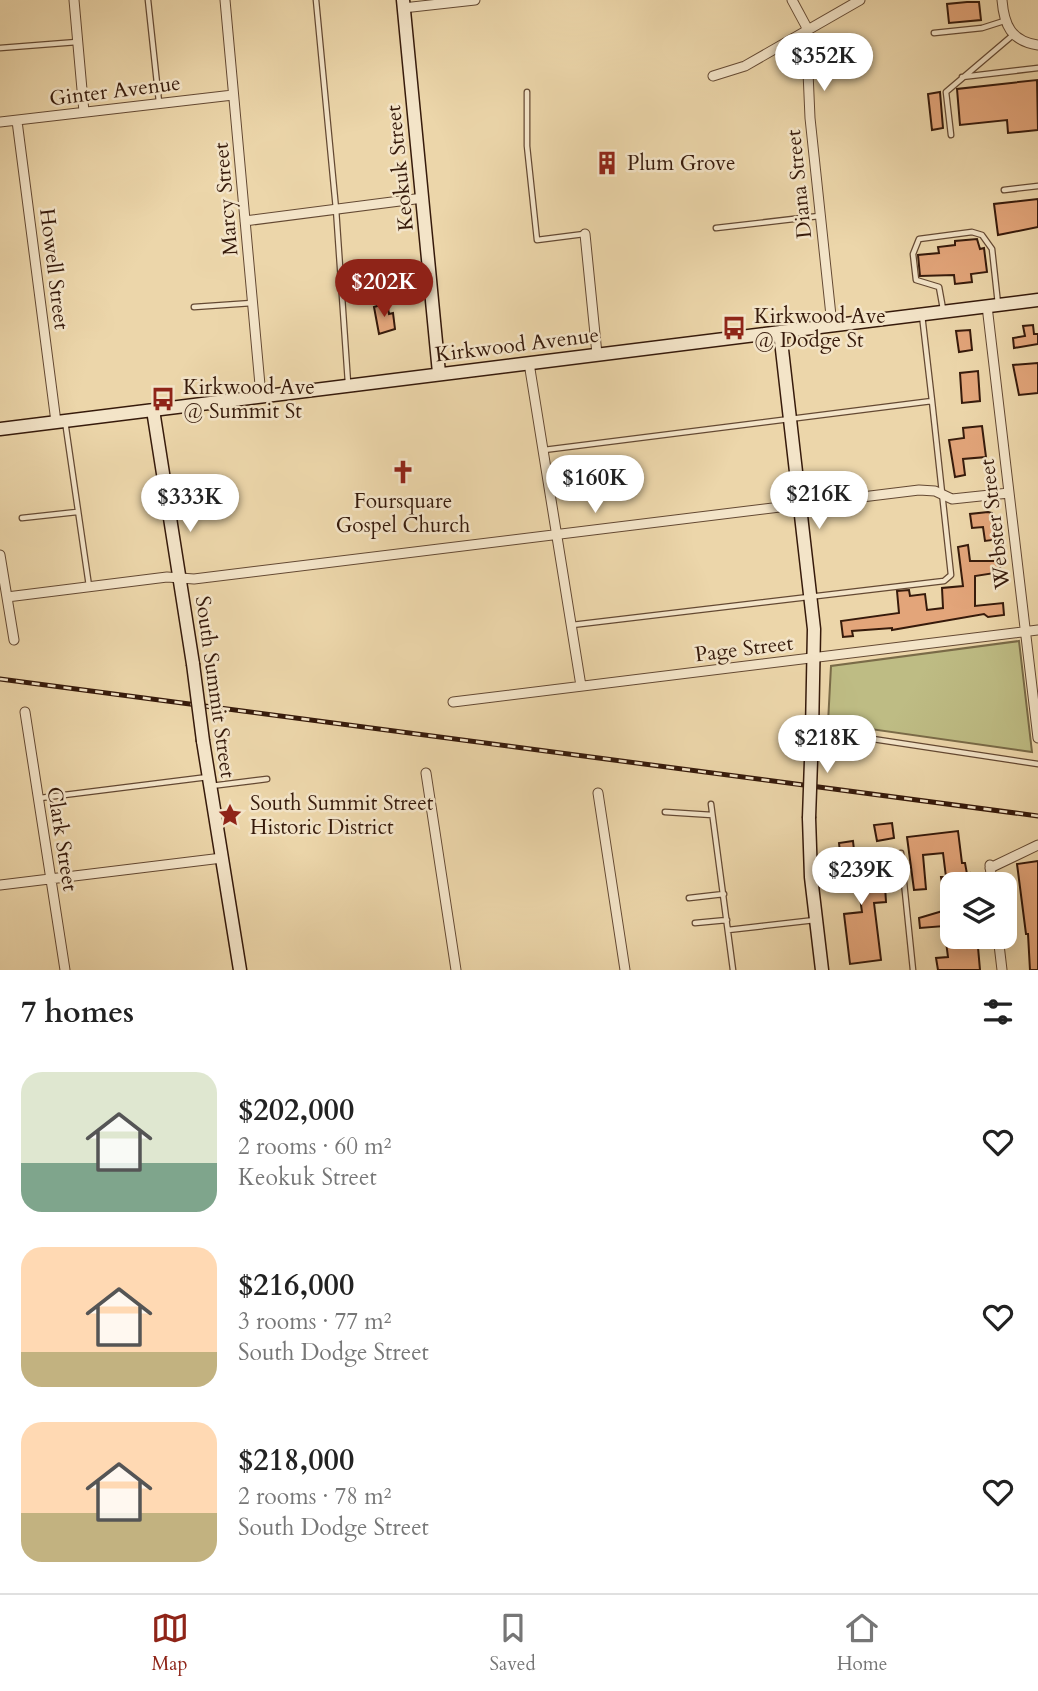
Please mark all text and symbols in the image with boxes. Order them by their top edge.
pin: $352K [775,34,873,93]
text: $352K [791,40,857,71]
street label: Ginter Avenue [48,69,182,113]
street label: Keokuk Street [379,103,421,233]
street label: Diana Street [779,128,819,240]
street label: Marcy Street [207,141,245,257]
building icon: Plum Grove [593,149,621,177]
place label: Plum Grove [627,149,735,178]
street label: Howell Street [32,207,76,332]
pin: $202K [335,260,433,319]
text: $202K [351,266,417,297]
place label: Kirkwood Ave @ Dodge St [754,302,886,355]
bus stop icon: Kirkwood Ave @ Dodge St [720,314,748,342]
street label: Kirkwood Avenue [433,321,601,369]
place label: Kirkwood Ave @ Summit St [183,373,315,426]
bus stop icon: Kirkwood Ave @ Summit St [149,385,177,413]
pin: $160K [546,456,644,515]
street label: Webster Street [973,457,1017,592]
church icon: Foursquare Gospel Church [389,458,417,486]
text: $160K [562,462,628,493]
pin: $216K [770,472,868,531]
pin: $333K [141,475,239,534]
text: $216K [786,478,852,509]
text: $333K [157,481,223,512]
place label: Foursquare Gospel Church [336,487,471,540]
street label: South Summit Street [188,594,242,780]
street label: Page Street [693,629,795,669]
pin: $218K [778,716,876,775]
text: $218K [794,722,860,753]
street label: Clark Street [39,785,85,894]
place label: South Summit Street Historic District [250,789,434,842]
place icon: South Summit Street Historic District [216,801,244,829]
pin: $239K [812,848,910,907]
text: $239K [828,854,894,885]
map controls [940,872,1017,949]
button: layers [940,872,1017,949]
text: 7 homes [21,992,134,1033]
icon: filters [979,993,1017,1031]
text: $202,000 [238,1090,354,1131]
icon: home [77,1100,161,1184]
icon: heart [979,1123,1017,1161]
text: 2 rooms · 60 m² [238,1131,391,1162]
text: Keokuk Street [238,1162,377,1193]
text: $216,000 [238,1265,354,1306]
icon: home [77,1275,161,1359]
icon: heart [979,1298,1017,1336]
text: 3 rooms · 77 m² [238,1306,391,1337]
text: South Dodge Street [238,1337,429,1368]
text: $218,000 [238,1440,354,1481]
icon: home [77,1450,161,1534]
icon: heart [979,1473,1017,1511]
text: 2 rooms · 78 m² [238,1481,391,1512]
text: South Dodge Street [238,1512,429,1543]
tab: Map [151,1609,189,1677]
tab: Saved [490,1609,536,1677]
tab: Home [837,1609,887,1677]

